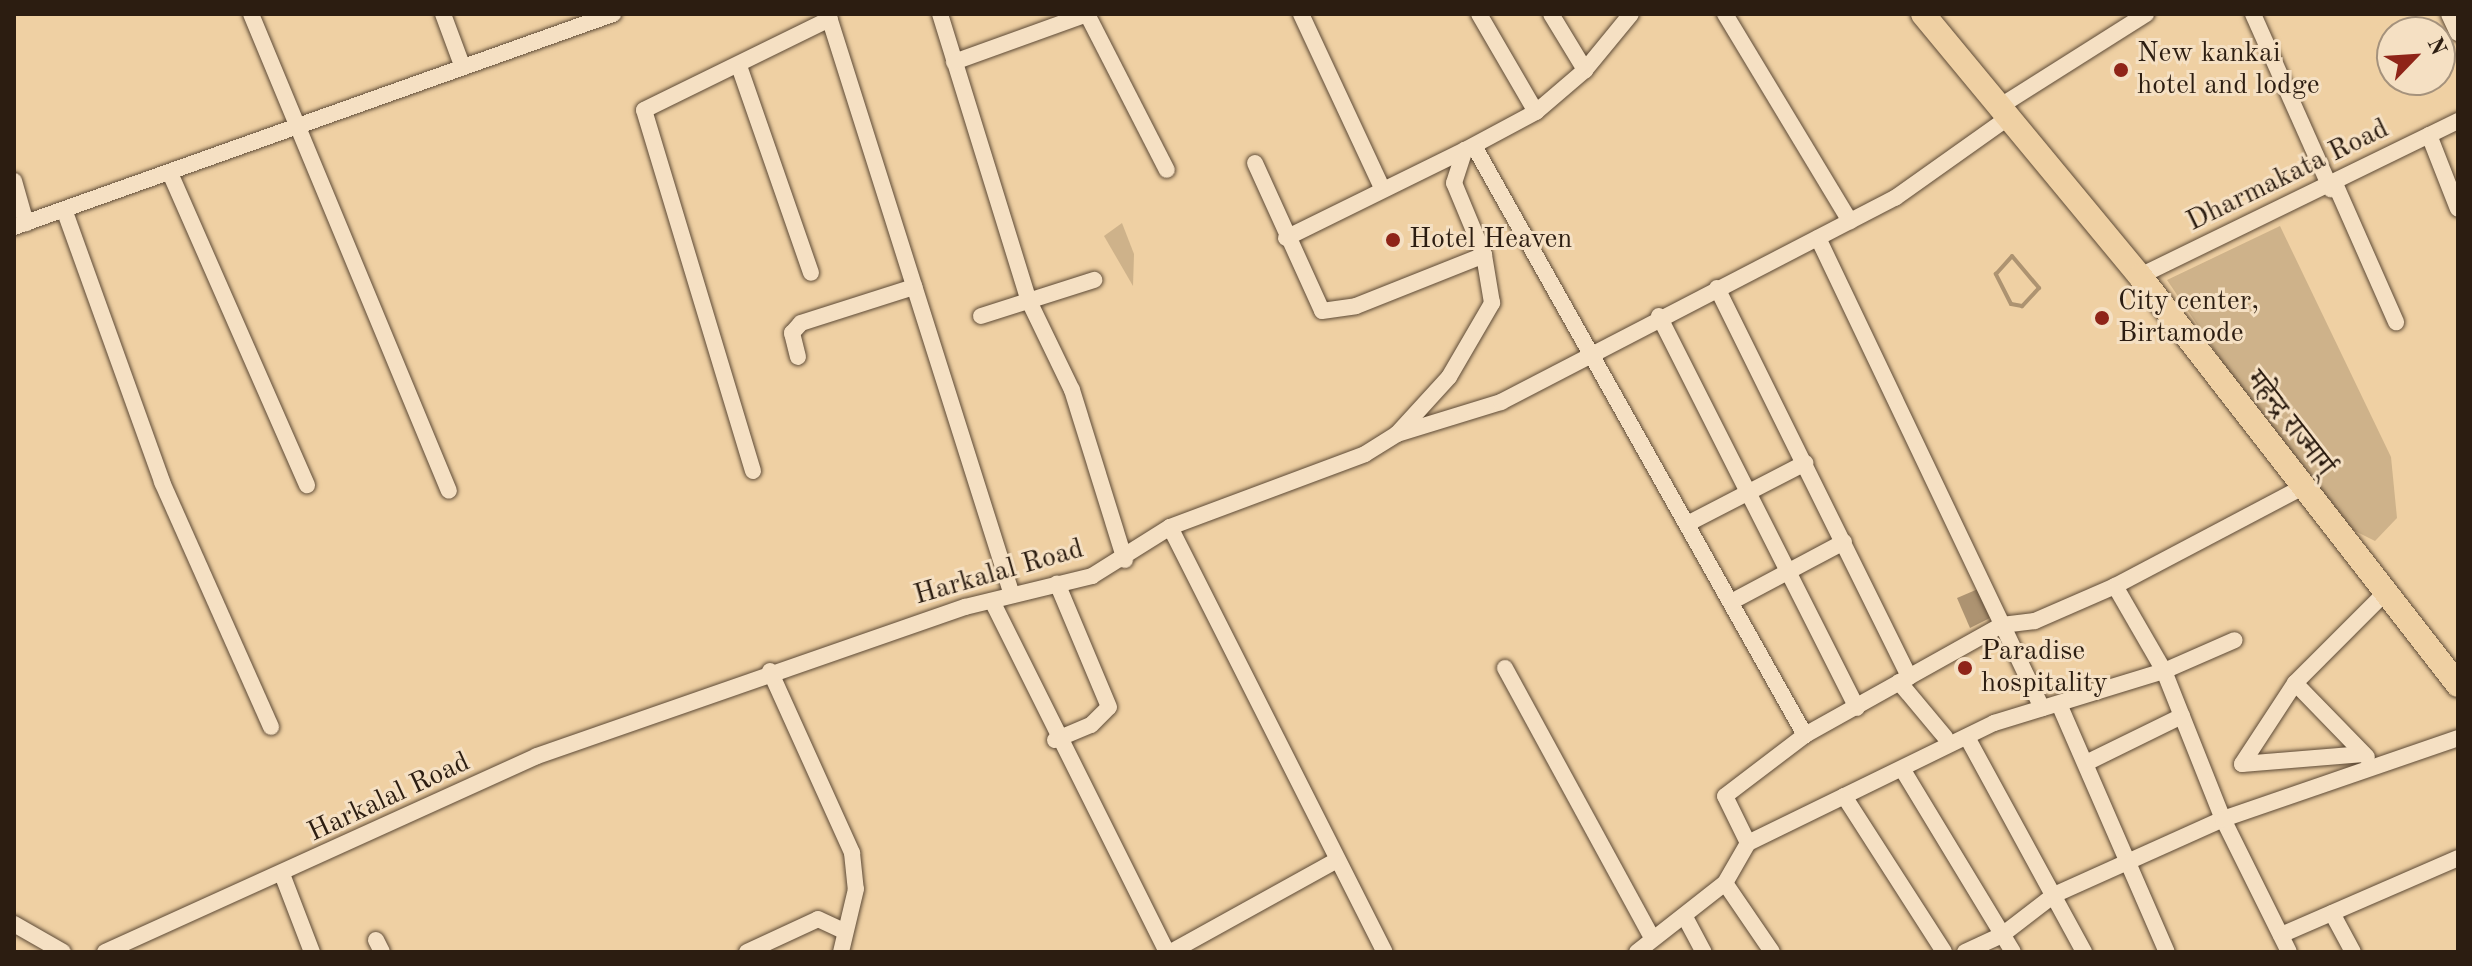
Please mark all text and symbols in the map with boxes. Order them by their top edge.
north arrow [2376,16,2456,96]
text: N [2422,34,2449,59]
place label: New kankai hotel and lodge [2137,37,2320,103]
marker: New kankai hotel and lodge [2112,61,2130,79]
street label: Dharmakata Road [2181,113,2395,239]
place label: Hotel Heaven [1409,223,1572,257]
marker: Hotel Heaven [1384,231,1402,249]
place label: City center, Birtamode [2118,285,2259,351]
marker: City center, Birtamode [2093,309,2111,327]
street label: महेन्द्र राज्मार्ग् [2238,365,2340,483]
street label: Harkalal Road [910,533,1088,613]
place label: Paradise hospitality [1981,635,2108,701]
marker: Paradise hospitality [1956,659,1974,677]
street label: Harkalal Road [303,746,475,850]

